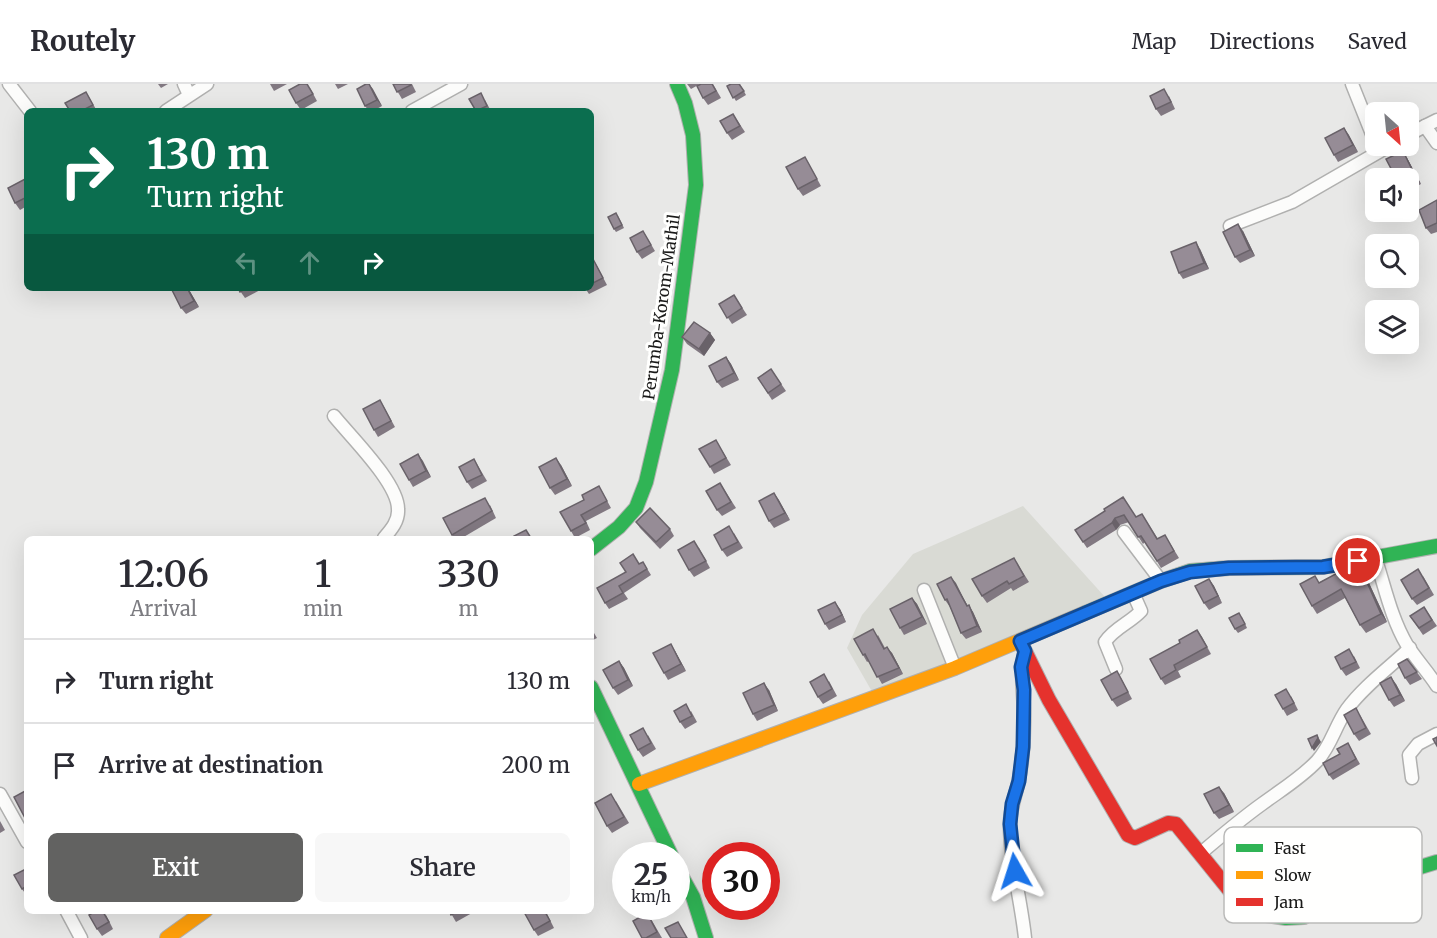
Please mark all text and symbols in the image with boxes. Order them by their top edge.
text: Routely [30,23,135,59]
text: Map [1132,28,1176,55]
text: Directions [1209,28,1314,55]
text: Saved [1347,28,1407,55]
north arrow [1365,102,1419,156]
map controls [1365,102,1419,354]
text: 130 m [147,128,269,180]
icon: right [48,132,126,210]
button: sound [1365,168,1419,222]
text: Turn right [147,180,284,214]
street label: Perumba-Korom-Mathil [638,213,684,401]
button: search [1365,234,1419,288]
icon: left [230,246,263,279]
icon: ahead [293,246,326,279]
icon: right [356,246,389,279]
button: layers [1365,300,1419,354]
pin [1332,535,1383,586]
icon: arrive [1341,544,1374,577]
text: 12:06 [118,552,209,597]
text: 1 [315,552,331,597]
text: 330 [437,552,500,597]
text: Arrival [130,596,197,621]
text: min [303,596,343,621]
text: m [458,596,478,621]
icon: right [48,665,81,698]
text: Turn right [99,667,213,695]
text: 130 m [507,667,570,695]
icon: arrive [48,749,81,782]
text: Arrive at destination [99,751,323,779]
text: 200 m [502,751,570,779]
legend [1224,827,1422,923]
button: Exit [48,833,303,902]
button: Share [315,833,570,902]
text: Fast [1274,838,1307,858]
position arrow [983,839,1047,903]
speed limit sign: 30 [702,842,780,920]
text: 25 [634,855,668,893]
text: Slow [1274,865,1312,885]
text: km/h [631,887,671,906]
text: Jam [1273,892,1304,912]

